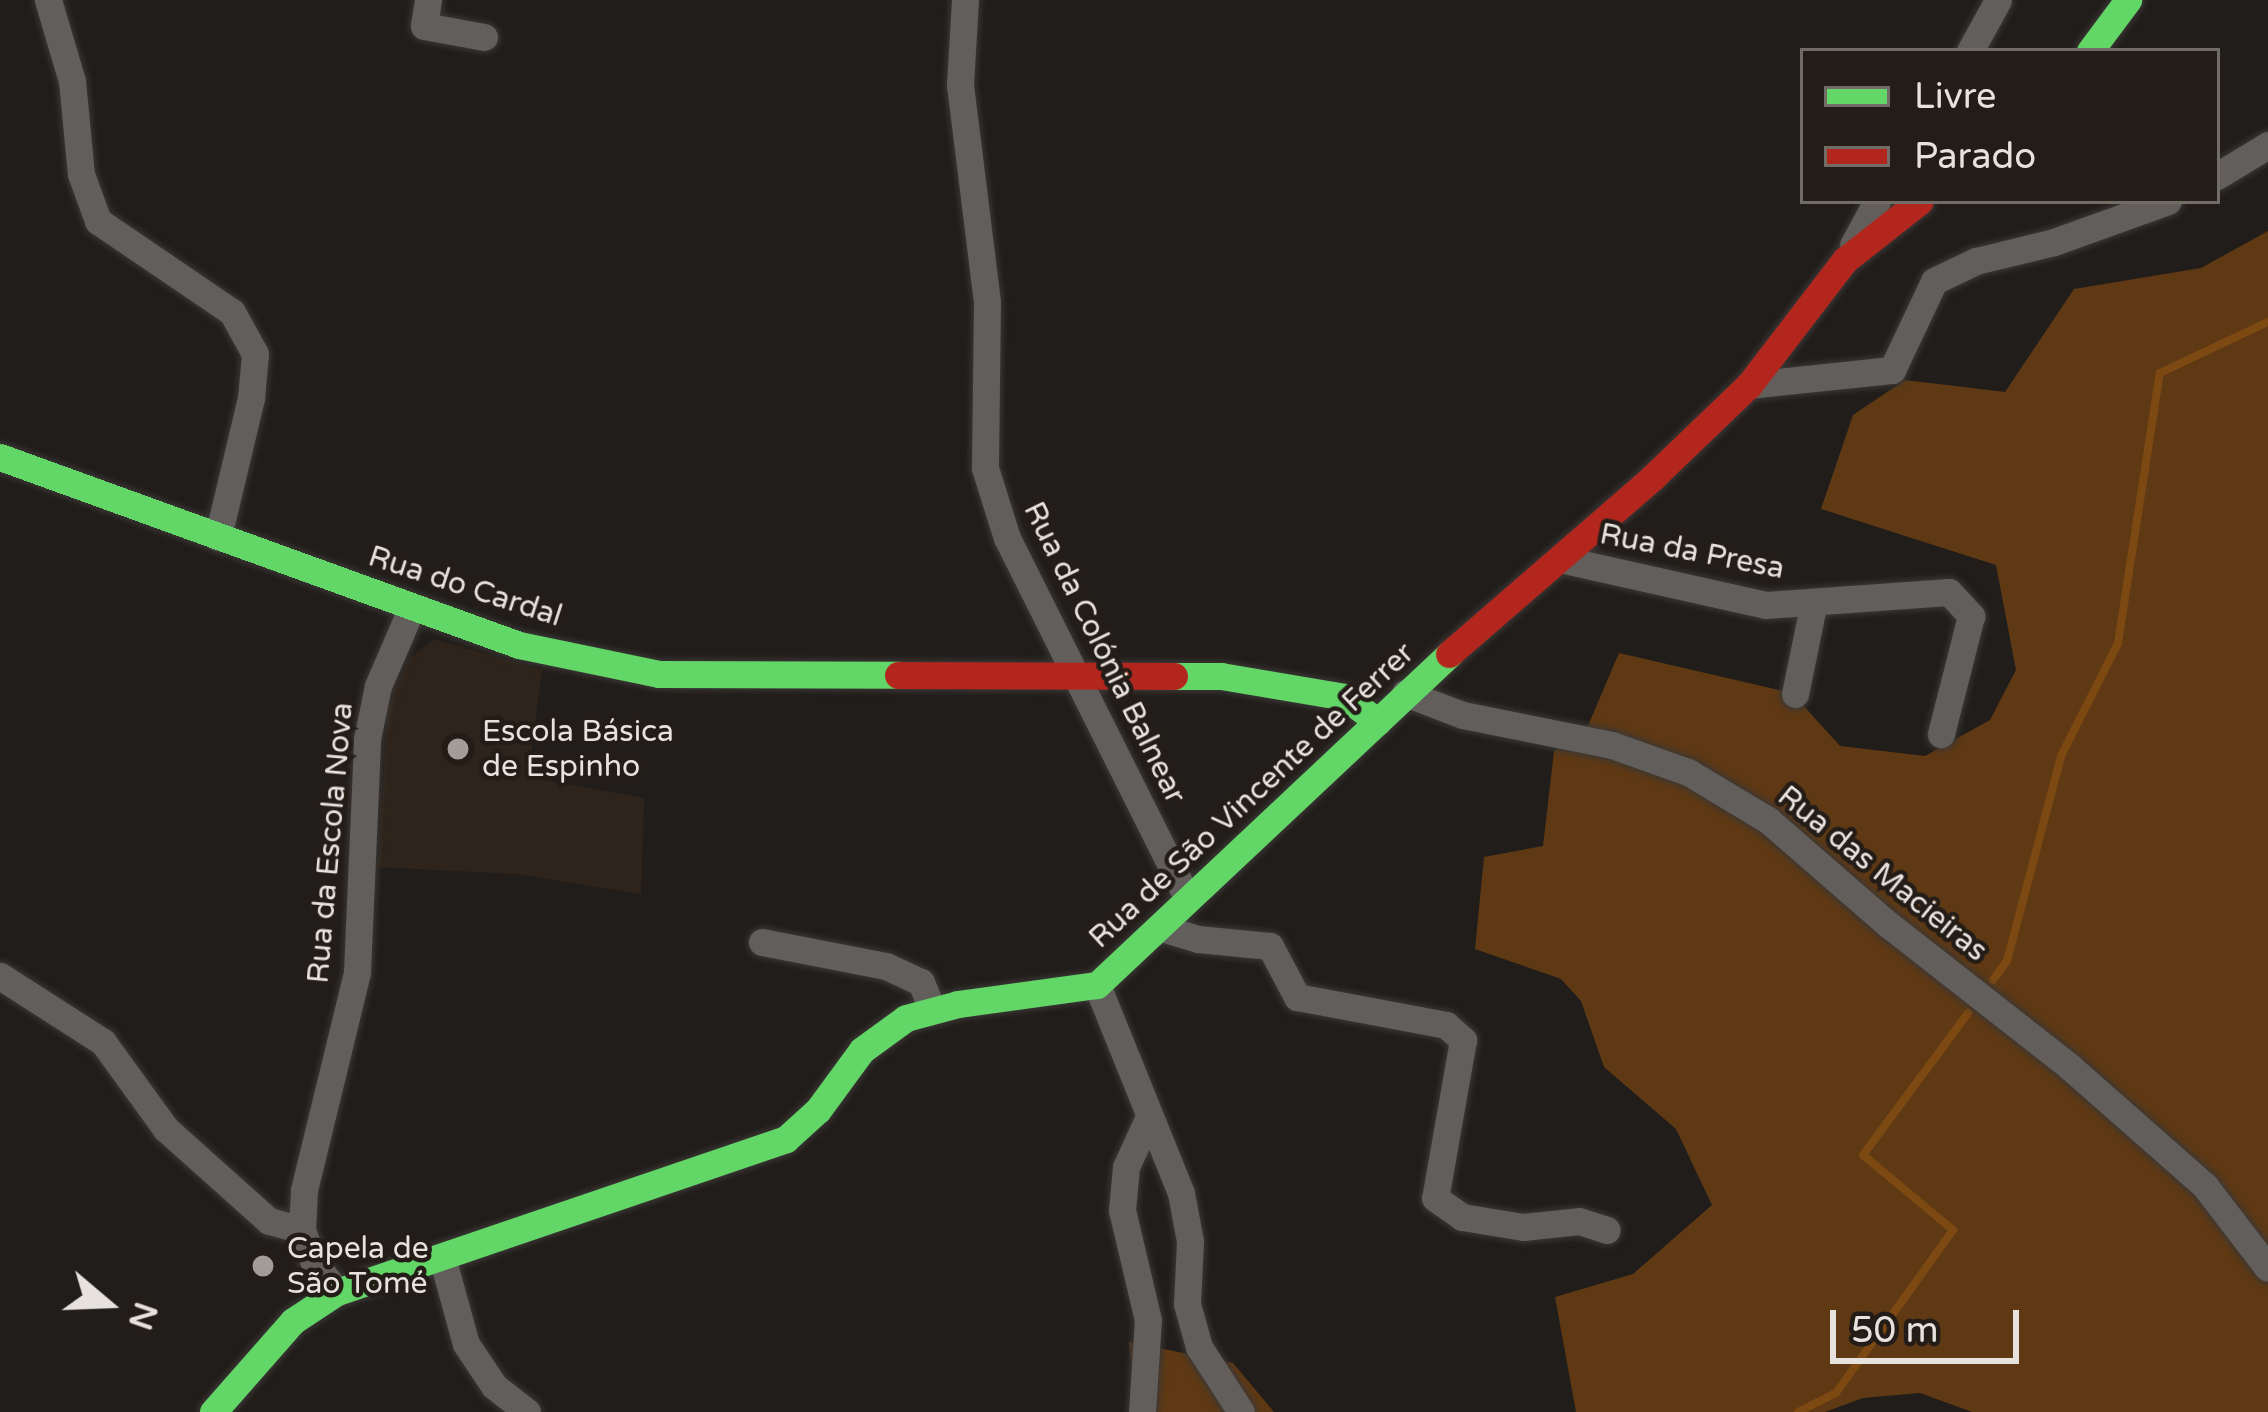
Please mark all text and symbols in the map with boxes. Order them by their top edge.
legend [1800,48,2220,204]
text: Livre [1914,75,1996,118]
text: Parado [1914,135,2036,178]
street label: Rua da Colónia Balnear [1015,496,1193,810]
street label: Rua da Presa [1597,516,1787,588]
street label: Rua do Cardal [364,539,566,635]
street label: Rua de São Vincente de Ferrer [1082,636,1422,956]
street label: Rua da Escola Nova [301,701,361,985]
place label: Escola Básica de Espinho [482,714,674,784]
marker: Escola Básica de Espinho [445,736,471,762]
street label: Rua das Macieiras [1770,779,1994,969]
place label: Capela de São Tomé [287,1231,429,1302]
north arrow [48,1244,168,1364]
marker: Capela de São Tomé [250,1253,276,1279]
scale bar [1836,1286,2025,1360]
text: N [120,1297,165,1335]
text: 50 m [1851,1309,1939,1352]

